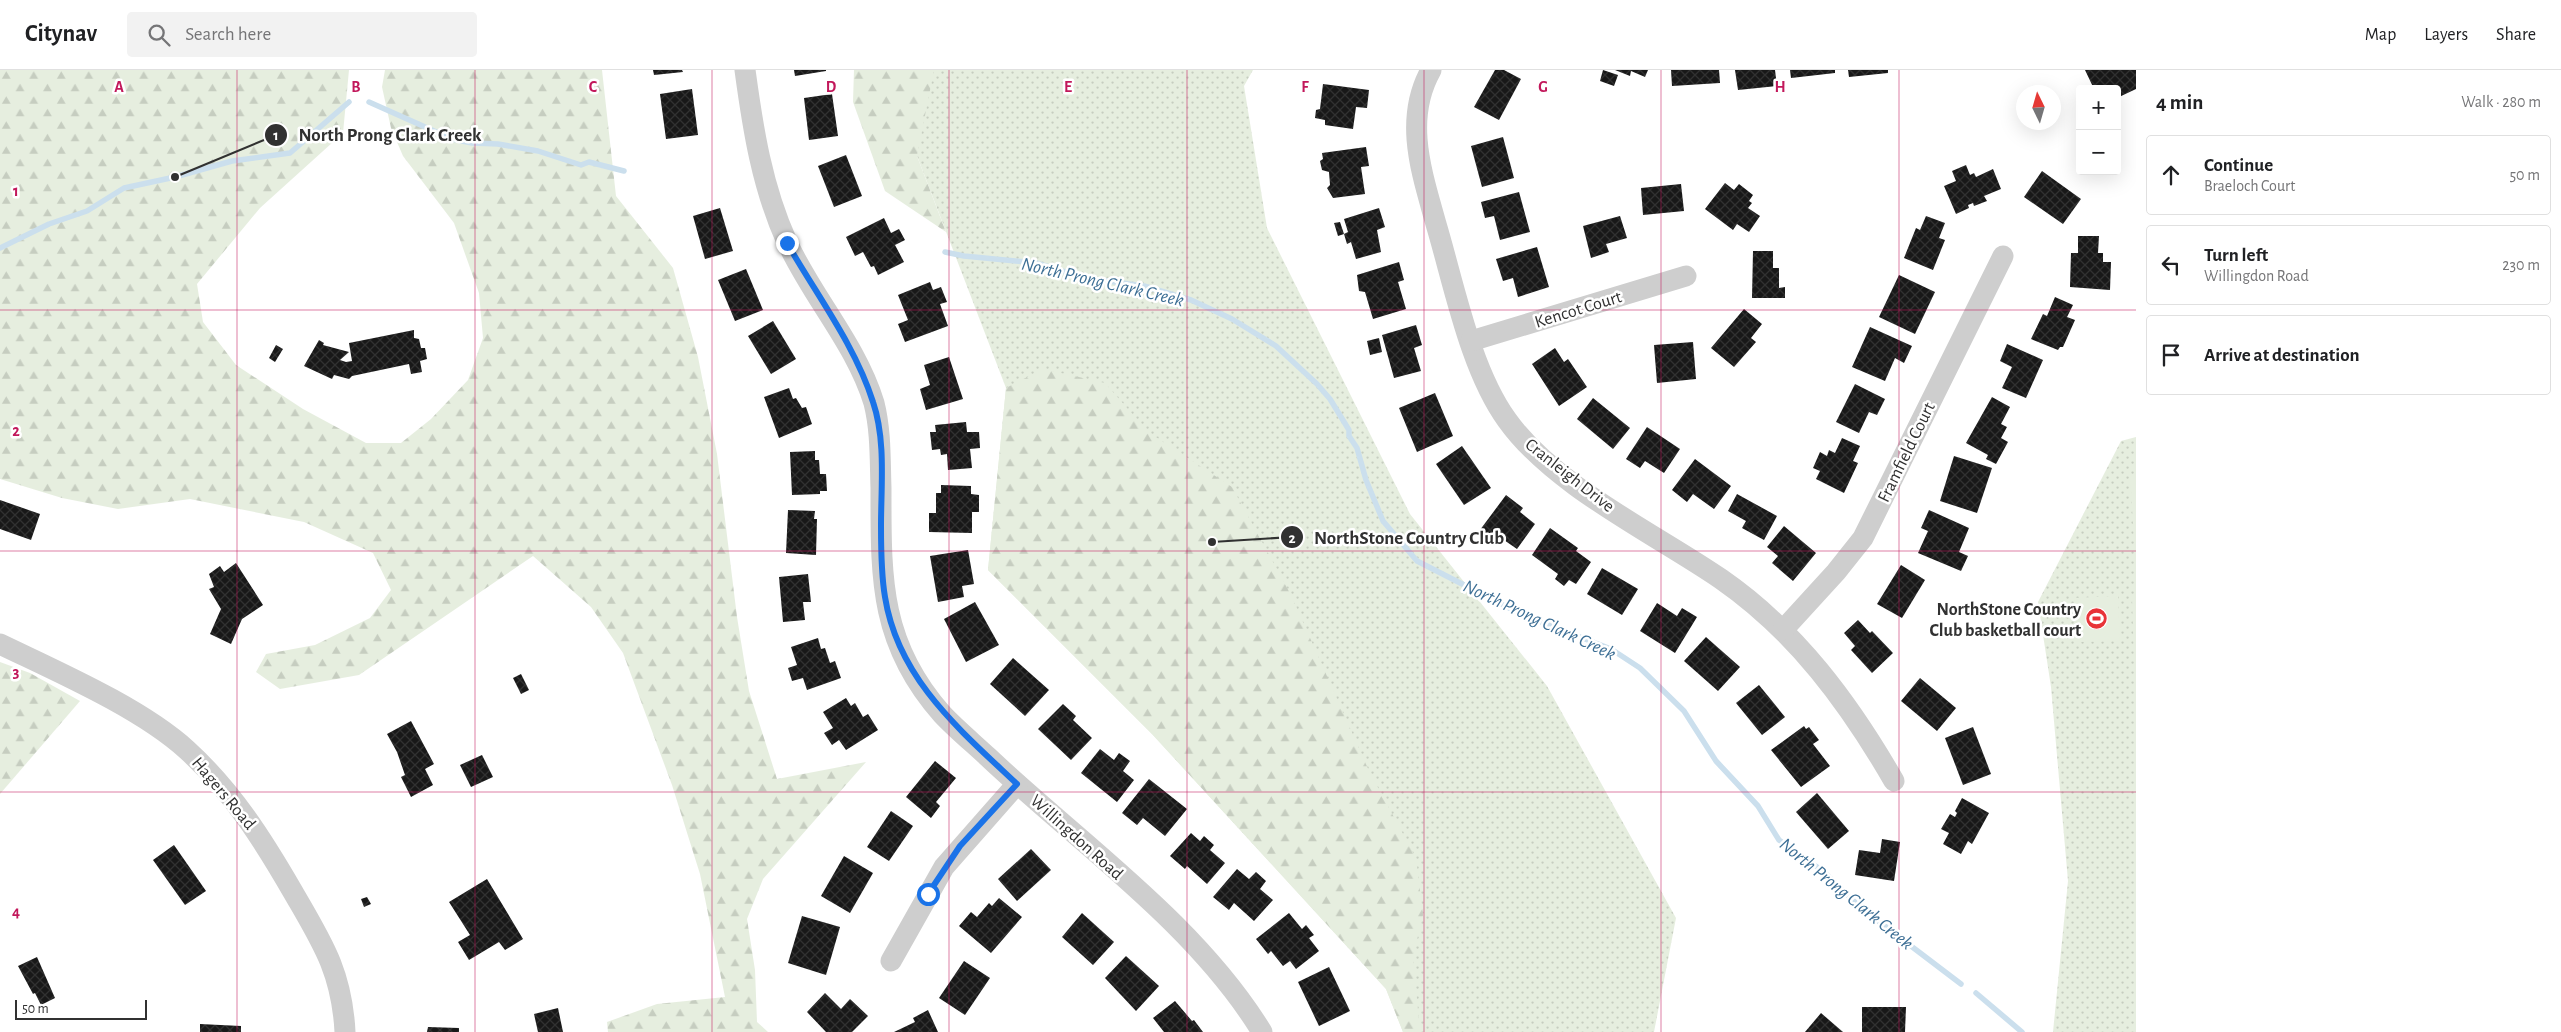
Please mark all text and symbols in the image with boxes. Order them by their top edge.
search box [127,12,477,57]
icon: search [145,21,173,49]
text: Citynav [25,22,97,46]
text: Search here [185,25,271,44]
text: Map [2365,26,2396,44]
text: Layers [2424,26,2468,44]
text: Share [2496,26,2536,44]
text: A [114,79,124,95]
text: B [351,79,361,95]
text: C [589,79,598,95]
text: D [826,79,837,95]
text: E [1064,79,1072,95]
text: F [1301,79,1309,95]
text: G [1538,79,1548,95]
text: H [1774,79,1786,95]
north arrow [2016,85,2061,130]
map controls [2076,85,2121,175]
button: + [2076,85,2121,130]
text: 4 min [2156,92,2203,113]
text: Walk · 280 m [2461,94,2541,110]
callout: North Prong Clark Creek [264,118,492,152]
text: North Prong Clark Creek [299,126,482,145]
text: 1 [273,128,279,143]
button: − [2076,130,2121,175]
text: Continue [2204,156,2273,175]
icon: ahead [2157,161,2185,189]
text: 50 m [2509,167,2540,183]
text: Braeloch Court [2204,178,2295,194]
text: 1 [13,183,19,199]
route end [776,232,799,255]
text: Turn left [2204,246,2268,265]
icon: left [2157,251,2185,279]
water label: North Prong Clark Creek [1020,255,1186,310]
text: 230 m [2502,257,2540,273]
text: Willingdon Road [2204,268,2309,284]
street label: Kencot Court [1533,288,1624,332]
icon: arrive [2157,341,2185,369]
text: Arrive at destination [2204,346,2360,365]
street label: Framfield Court [1875,399,1939,505]
text: 2 [12,423,20,439]
street label: Cranleigh Drive [1521,436,1617,516]
callout: NorthStone Country Club [1279,520,1514,554]
text: NorthStone Country Club [1314,529,1504,548]
text: 2 [1288,531,1296,546]
water label: North Prong Clark Creek [1460,577,1619,664]
place label: NorthStone Country Club basketball court [1929,601,2082,640]
sports icon: NorthStone Country Club basketball court [2085,607,2109,631]
text: 3 [13,664,20,680]
street label: Hagers Road [188,754,259,833]
street label: Willingdon Road [1027,792,1126,884]
water label: North Prong Clark Creek [1776,835,1917,954]
route start [917,883,940,906]
text: 4 [12,904,20,920]
scale bar [15,997,148,1020]
text: 50 m [22,1002,49,1016]

